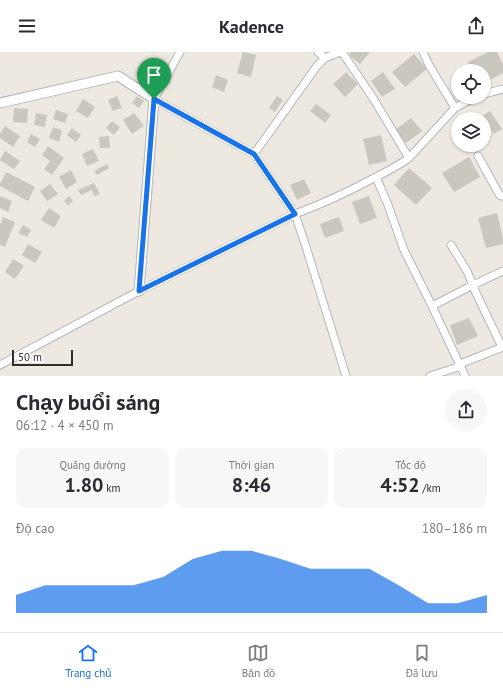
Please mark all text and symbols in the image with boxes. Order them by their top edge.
icon: menu [16,15,38,37]
text: Kadence [219,15,284,38]
icon: share [465,15,487,37]
pin [137,58,171,99]
icon: arrive [143,64,165,86]
map controls [451,64,491,152]
button: locate [451,64,491,104]
button: layers [451,112,491,152]
scale bar [12,348,73,367]
text: 50 m [18,350,42,364]
text: Chạy buổi sáng [16,388,160,416]
button: share [445,389,487,431]
text: 06:12 · 4 × 450 m [16,417,113,434]
text: Quãng đường [59,458,126,472]
text: Thời gian [229,458,274,472]
text: Tốc độ [395,458,426,472]
text: 1.80 [64,472,103,498]
text: 8:46 [232,472,271,498]
text: 4:52 [380,472,420,498]
text: km [103,481,121,495]
text: /km [420,481,441,495]
text: Độ cao [16,520,55,537]
text: 180–186 m [422,520,487,537]
tab: Trang chủ [65,642,111,680]
tab: Bản đồ [242,642,275,680]
tab: Đã lưu [406,642,438,680]

